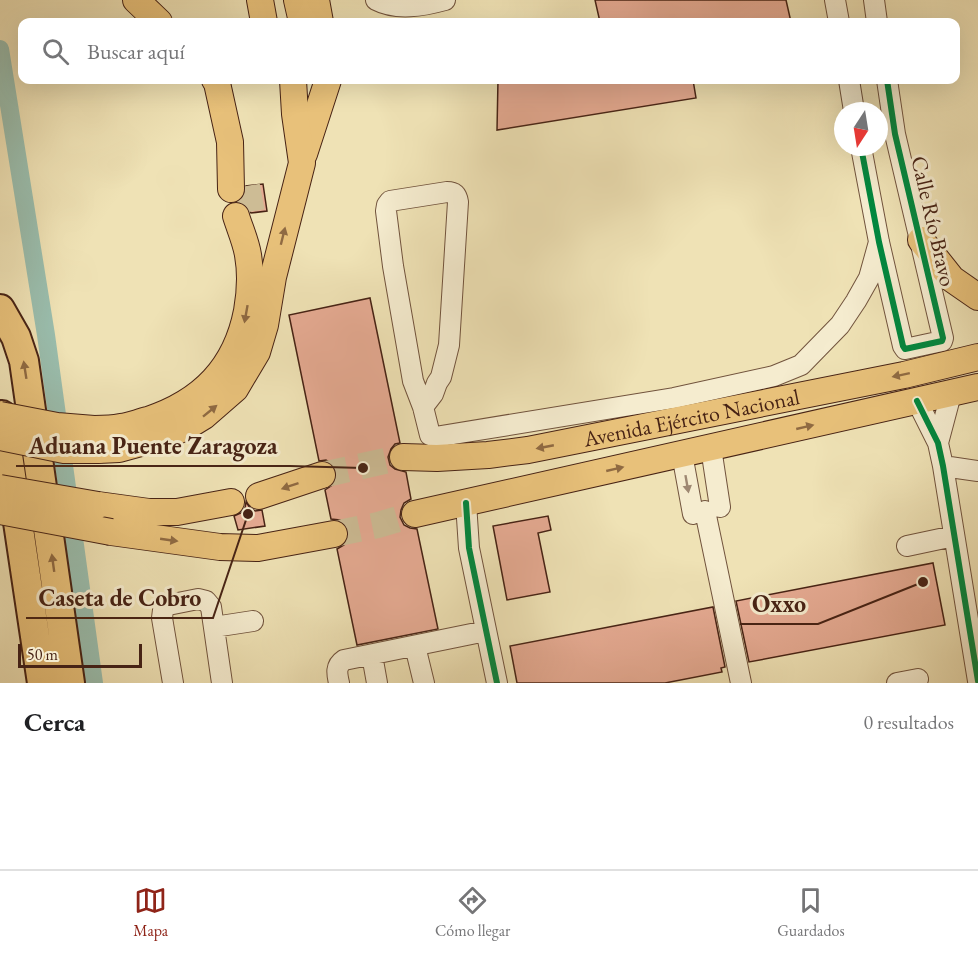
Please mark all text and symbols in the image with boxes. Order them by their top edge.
search box [18,18,960,84]
icon: search [39,35,72,68]
text: Buscar aquí [87,37,185,66]
north arrow [834,102,888,156]
street label: Calle Río Bravo [904,153,963,289]
one-way arrow [279,227,289,245]
one-way arrow [241,305,250,324]
one-way arrow [20,360,29,379]
one-way arrow [891,371,910,380]
street label: Avenida Ejército Nacional [580,382,802,454]
one-way arrow [202,404,218,417]
one-way arrow [796,421,814,431]
callout: Aduana Puente Zaragoza [16,424,290,466]
text: Aduana Puente Zaragoza [27,430,278,462]
one-way arrow [535,443,554,452]
one-way arrow [606,464,625,473]
one-way arrow [683,474,692,493]
one-way arrow [281,481,299,491]
one-way arrow [160,535,179,544]
one-way arrow [48,553,57,572]
callout: Caseta de Cobro [26,576,213,618]
text: Caseta de Cobro [39,582,201,613]
callout: Oxxo [740,582,818,624]
text: Oxxo [752,588,806,619]
scale bar [18,641,142,668]
text: 50 m [27,644,58,665]
text: Cerca [24,705,85,739]
text: 0 resultados [863,709,954,735]
tab: Mapa [133,884,168,941]
tab: Cómo llegar [435,884,510,941]
tab: Guardados [777,884,845,941]

